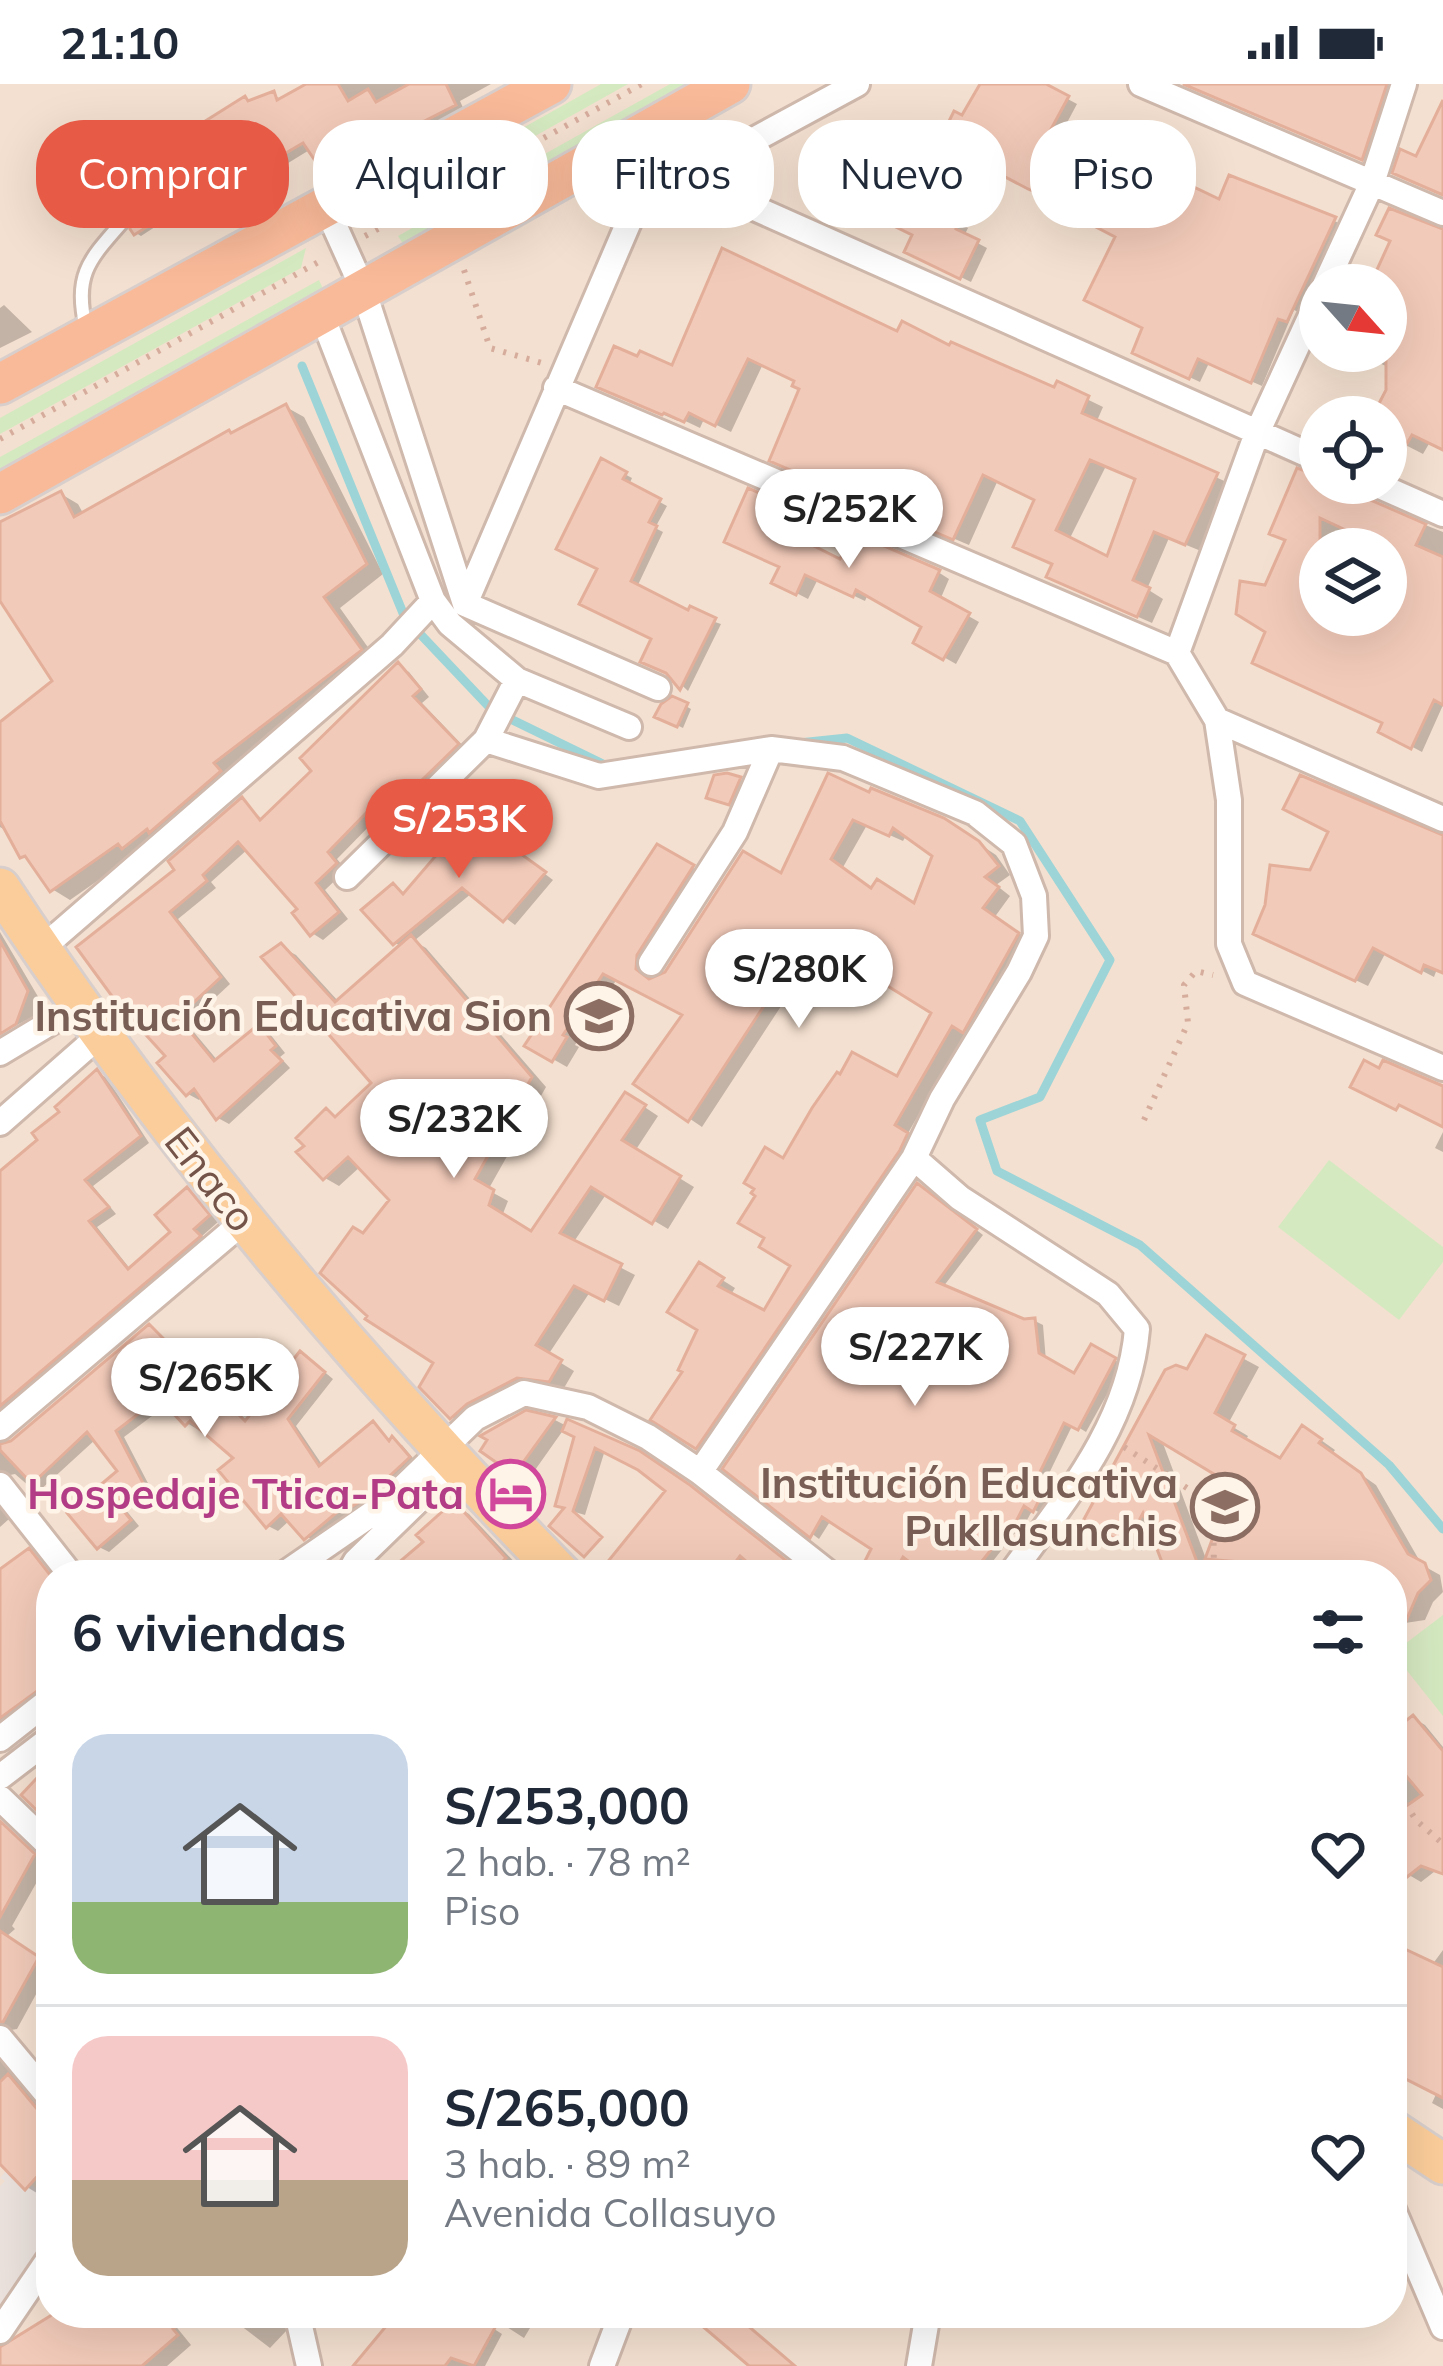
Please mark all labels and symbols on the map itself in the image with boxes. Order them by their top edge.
north arrow [1299,264,1407,372]
pin: S/252K [751,469,947,571]
pin: S/253K [361,779,557,881]
pin: S/280K [701,929,897,1031]
school or university icon: Institución Educativa Sion [564,981,634,1051]
place label: Institución Educativa Sion [34,989,552,1042]
pin: S/232K [356,1079,552,1181]
street label: Enaco [154,1116,269,1242]
pin: S/227K [817,1307,1013,1409]
pin: S/265K [107,1338,303,1440]
place label: Institución Educativa Pukllasunchis [760,1456,1178,1557]
hotel icon: Hospedaje Ttica-Pata [476,1459,546,1529]
place label: Hospedaje Ttica-Pata [27,1467,464,1520]
school or university icon: Institución Educativa Pukllasunchis [1190,1472,1260,1542]

